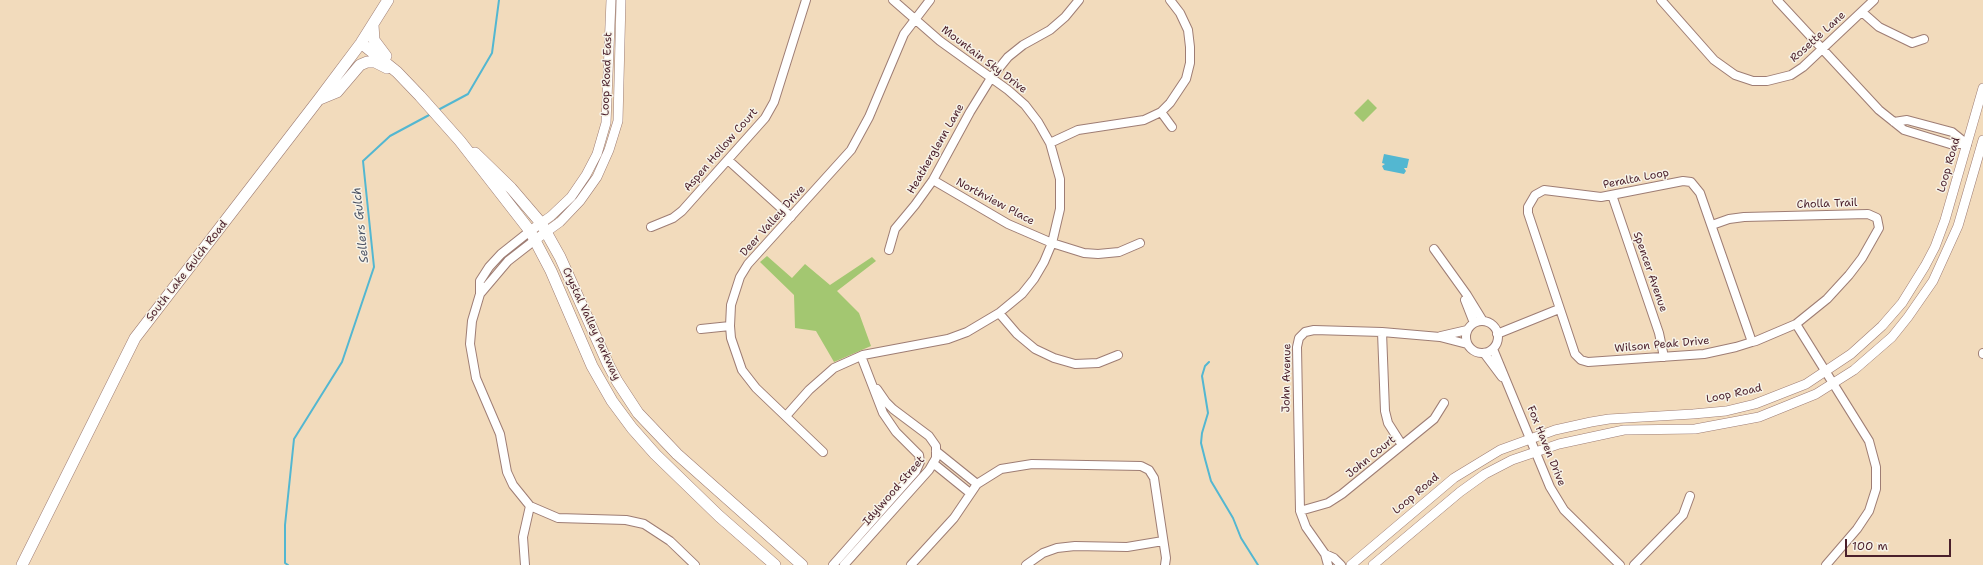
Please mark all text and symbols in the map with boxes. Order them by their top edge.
street label: Rosette Lane [1788,9,1848,65]
street label: Mountain Sky Drive [938,23,1030,97]
street label: Loop Road East [599,32,615,116]
street label: Heatherglenn Lane [905,102,967,196]
street label: Aspen Hollow Court [681,106,761,194]
street label: Loop Road [1935,136,1963,194]
street label: Peralta Loop [1602,166,1670,192]
street label: Northview Place [953,176,1037,228]
street label: Deer Valley Drive [738,183,808,259]
water label: Sellers Gulch [350,186,372,264]
street label: Cholla Trail [1797,196,1857,212]
street label: South Lake Gulch Road [143,218,231,324]
street label: Spencer Avenue [1630,230,1670,314]
street label: Crystal Valley Parkway [559,266,623,382]
street label: Wilson Peak Drive [1614,334,1710,356]
street label: John Avenue [1280,343,1294,413]
street label: Loop Road [1705,382,1763,406]
street label: Fox Haven Drive [1524,404,1568,488]
street label: John Court [1344,433,1398,481]
street label: Idylwood Street [860,454,928,528]
street label: Loop Road [1390,471,1442,517]
scale bar [1847,531,1953,557]
text: 100 m [1852,538,1888,554]

